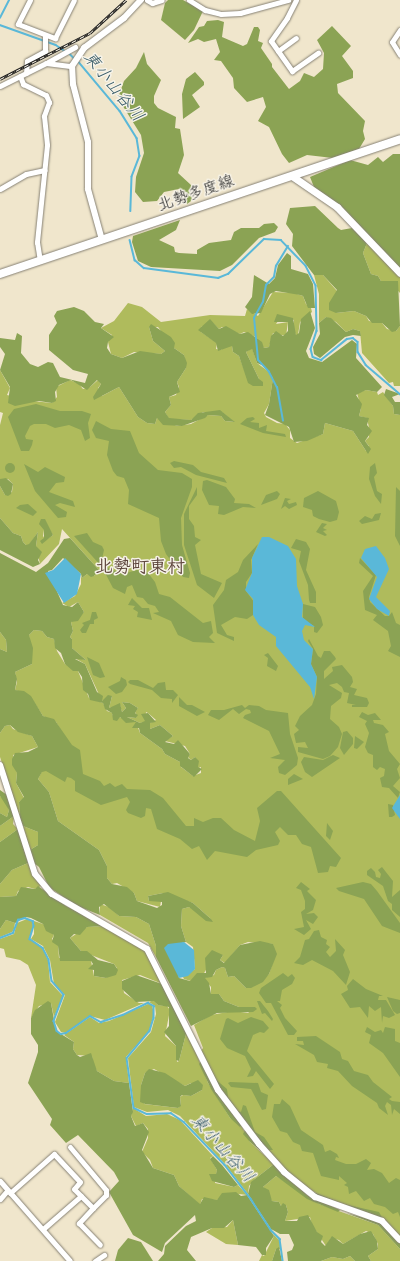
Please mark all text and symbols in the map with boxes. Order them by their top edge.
water label: 東小山谷川 [78,48,148,126]
street label: 北勢多度線 [155,172,237,216]
district label: 北勢町東村 [95,557,185,579]
water label: 東小山谷川 [186,1111,258,1187]

